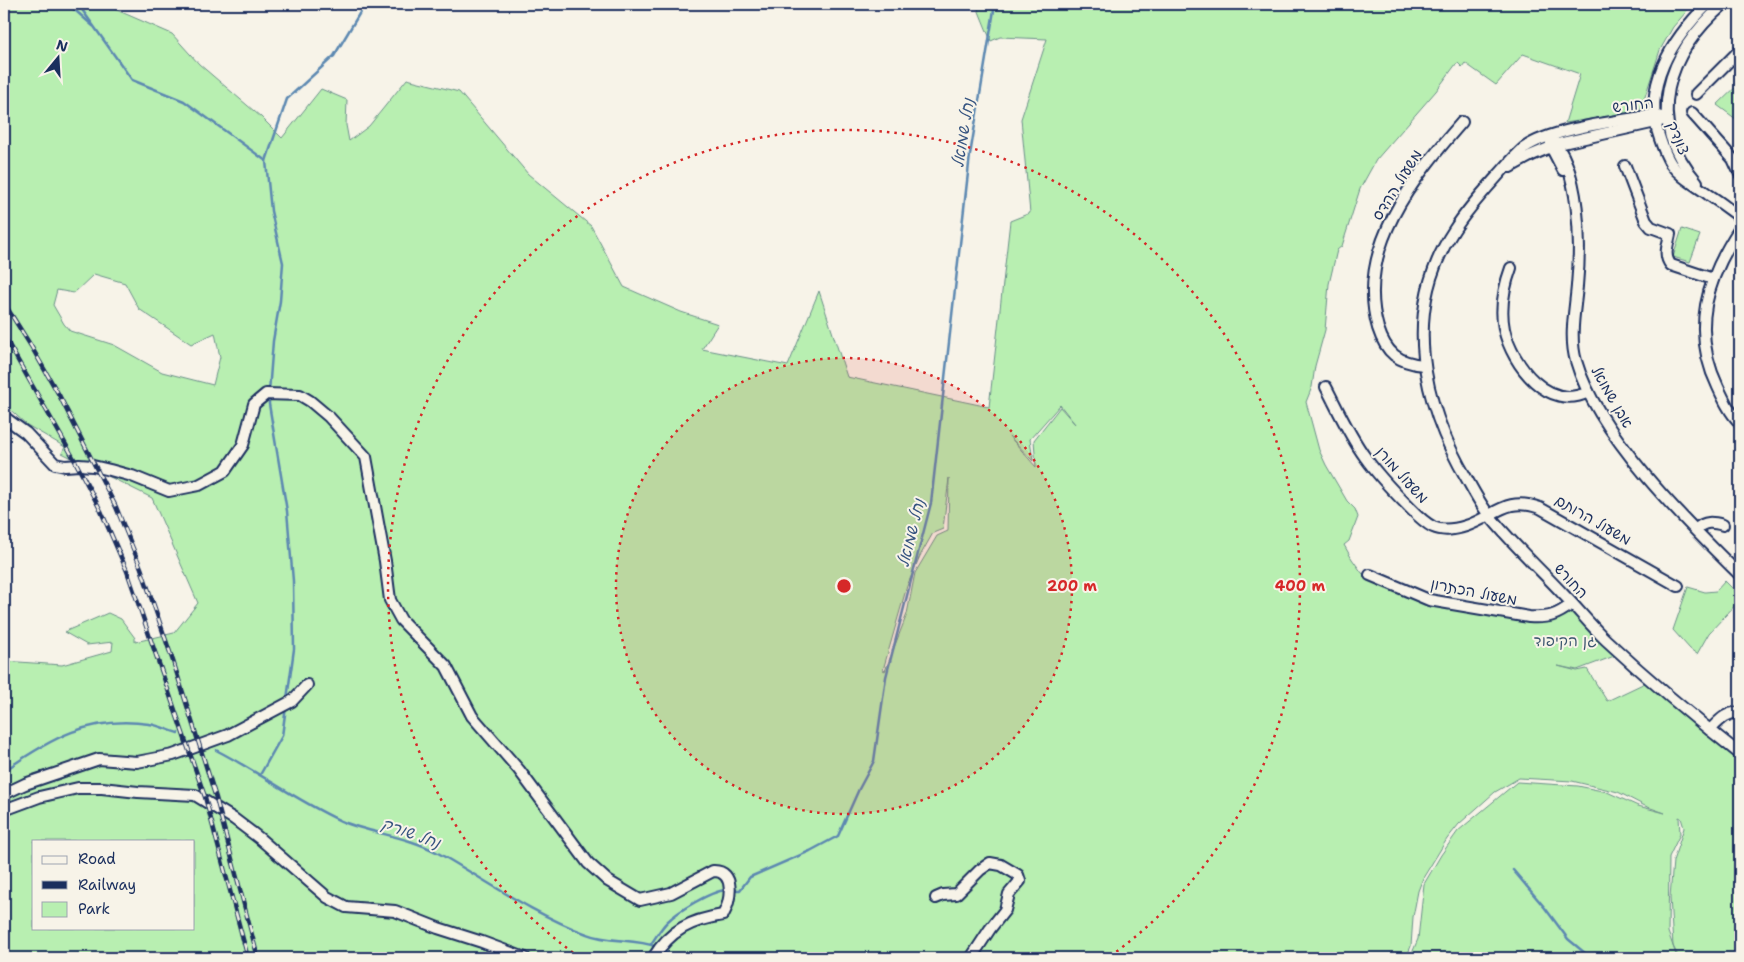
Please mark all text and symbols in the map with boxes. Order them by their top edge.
north arrow [32,32,82,82]
text: N [54,35,70,56]
street label: החורש [1611,93,1655,117]
water label: נחל שמואל [947,96,979,169]
street label: צונדק [1662,118,1694,158]
street label: משעול ההדס [1367,146,1427,224]
street label: אבן שמואל [1586,362,1638,432]
street label: משעול מורן [1371,442,1433,508]
street label: משעול הרותם [1551,490,1635,550]
water label: נחל שמואל [892,496,930,569]
street label: החורש [1550,559,1592,603]
street label: משעול הכתרון [1429,574,1519,610]
text: 200 m [1047,576,1097,596]
text: 400 m [1275,576,1325,596]
centre of rings [835,577,853,595]
park label: גן הקיפוד [1534,631,1596,651]
water label: נחל שורק [379,813,444,854]
legend [32,840,195,930]
text: Road [78,849,116,869]
text: Railway [78,875,136,895]
text: Park [78,899,110,919]

